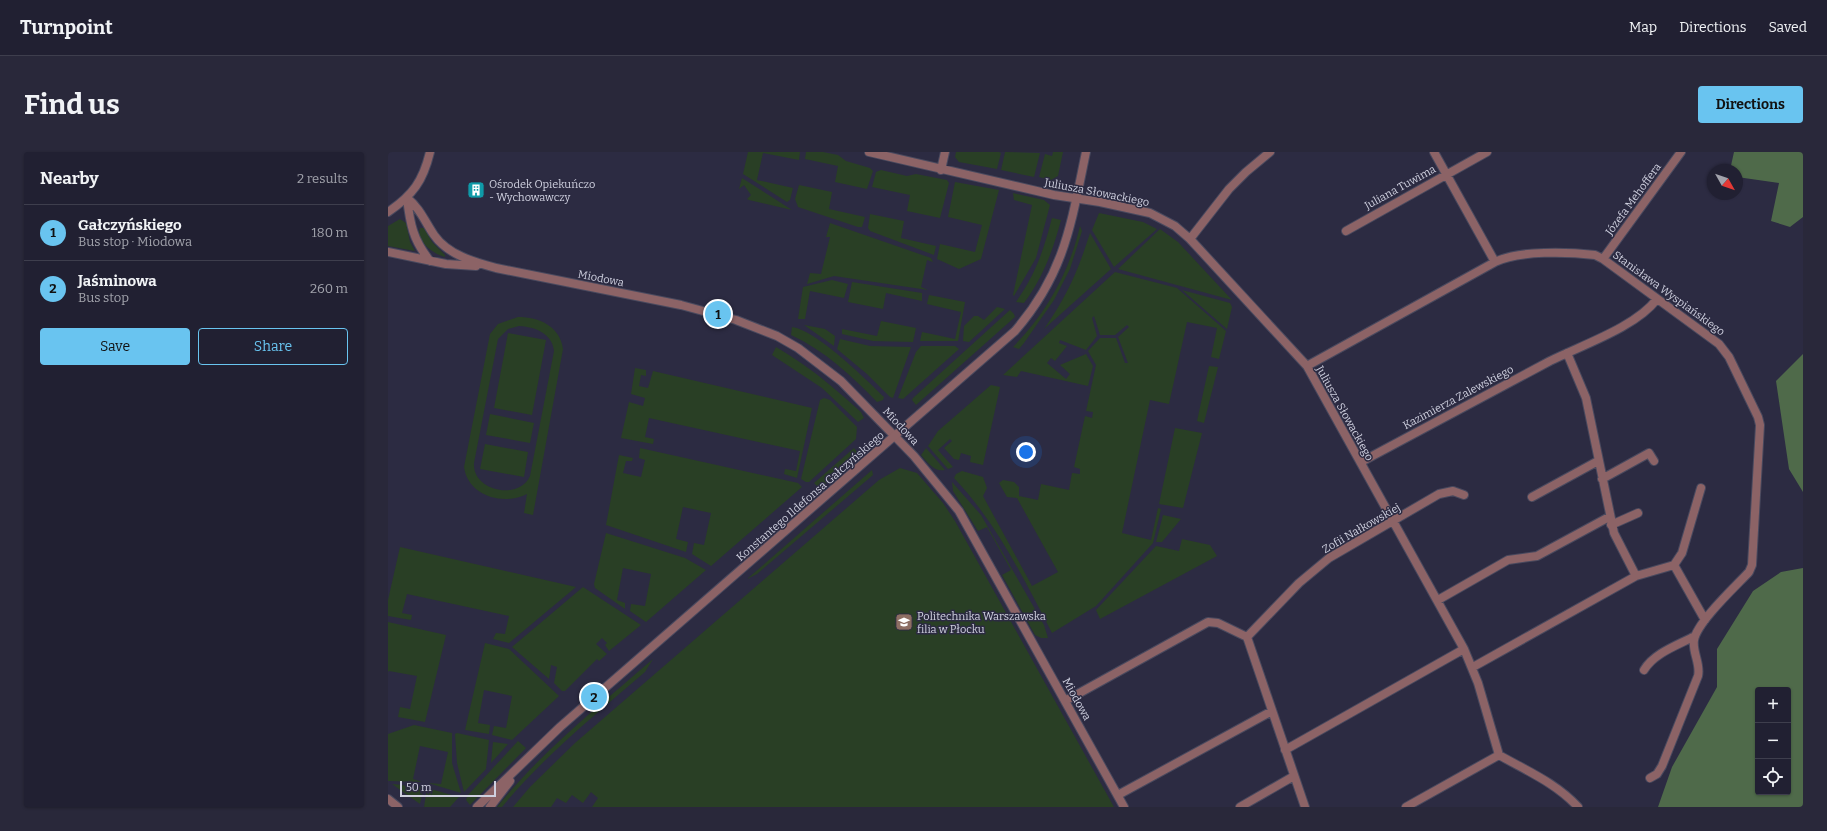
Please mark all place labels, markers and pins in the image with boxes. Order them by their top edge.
place label: Ośrodek Opiekuńczo - Wychowawczy [489,178,595,204]
building icon: Ośrodek Opiekuńczo - Wychowawczy [466,180,486,200]
pin: 1 [705,299,731,329]
place label: Politechnika Warszawska filia w Płocku [917,610,1046,636]
school or university icon: Politechnika Warszawska filia w Płocku [894,612,914,632]
pin: 2 [581,682,607,712]

